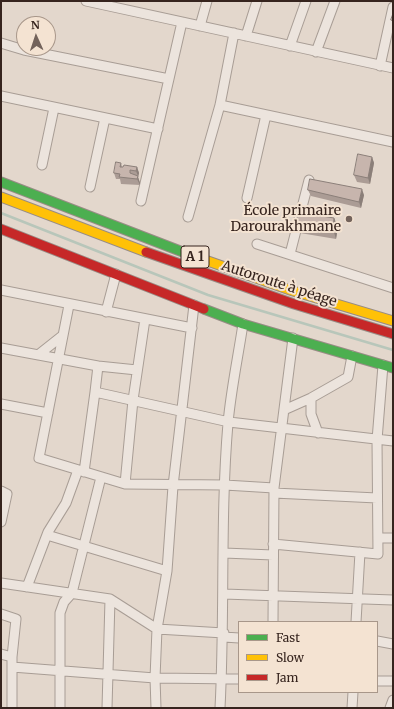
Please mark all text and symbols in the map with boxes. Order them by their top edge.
north arrow [16,16,56,56]
text: N [31,18,40,32]
place label: École primaire Darourakhmane [231,203,341,236]
marker: École primaire Darourakhmane [344,214,354,224]
road number: A 1 [181,246,209,268]
street label: Autoroute à péage [219,257,339,311]
legend [238,621,378,693]
text: Fast [276,630,300,645]
text: Slow [276,650,304,665]
text: Jam [276,670,298,685]

